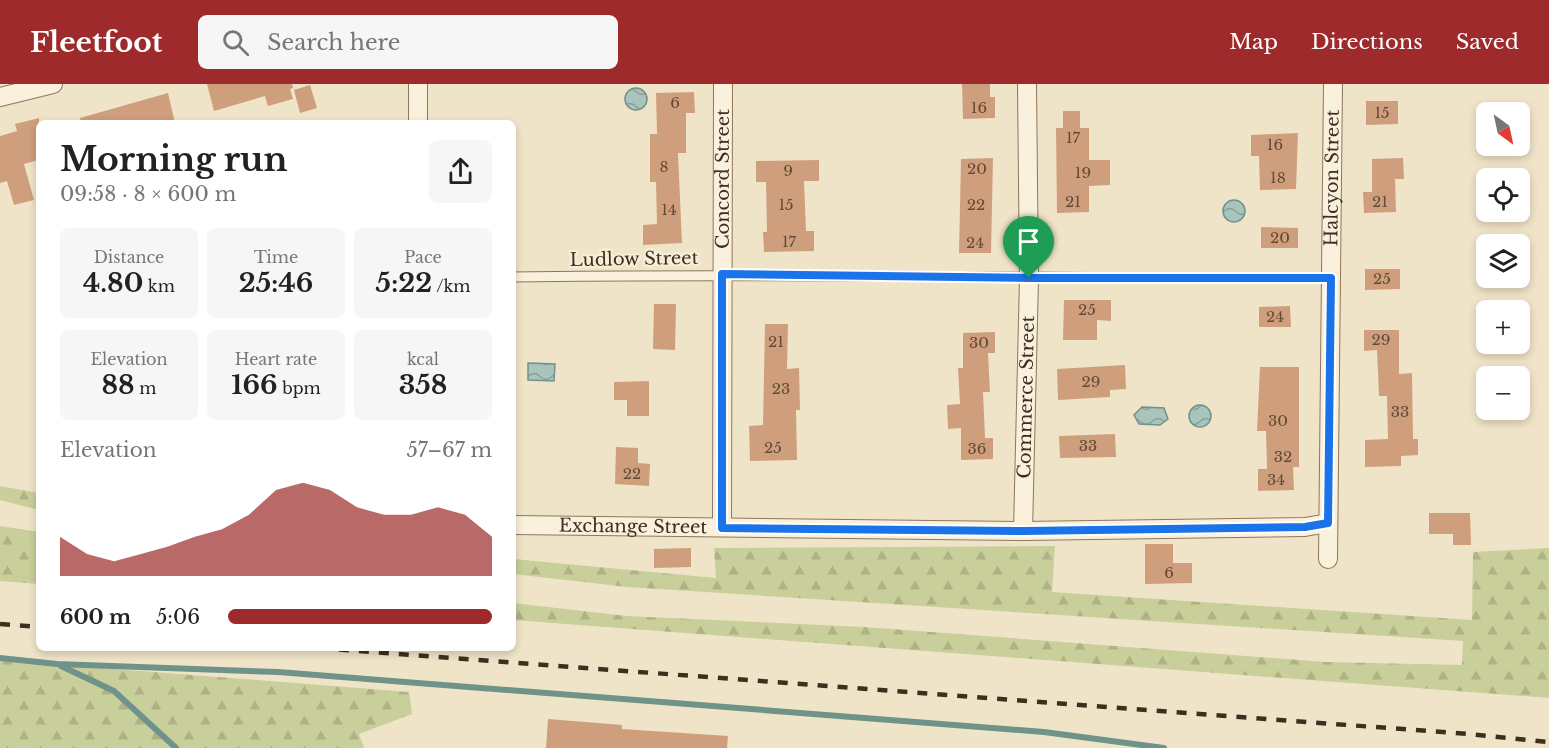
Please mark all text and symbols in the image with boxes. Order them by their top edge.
search box [198,15,618,69]
text: Fleetfoot [30,25,162,60]
icon: search [219,26,252,59]
text: Search here [267,29,400,56]
text: Map [1229,29,1278,55]
text: Directions [1311,29,1423,55]
text: Saved [1456,29,1519,55]
house number: 6 [670,93,680,112]
house number: 16 [971,98,987,117]
north arrow [1476,102,1530,156]
map controls [1476,102,1530,420]
house number: 15 [1374,103,1390,122]
street label: Concord Street [712,109,734,249]
street label: Halcyon Street [1320,109,1344,247]
house number: 17 [1066,128,1081,147]
house number: 16 [1267,135,1283,154]
text: Morning run [60,139,288,180]
button: share [429,140,492,203]
house number: 8 [659,157,669,176]
house number: 20 [967,159,987,178]
house number: 9 [783,161,793,180]
house number: 19 [1075,163,1091,182]
house number: 18 [1270,168,1286,187]
button: locate [1476,168,1530,222]
text: 09:58 · 8 × 600 m [60,182,236,206]
house number: 21 [1065,192,1081,211]
house number: 21 [1372,192,1388,211]
house number: 15 [778,195,794,214]
house number: 22 [967,195,985,214]
house number: 14 [661,200,677,219]
pin [1003,216,1054,278]
icon: arrive [1012,225,1045,258]
house number: 20 [1270,228,1290,247]
house number: 17 [782,232,797,251]
house number: 24 [966,233,984,252]
button: layers [1476,234,1530,288]
text: Distance [94,247,164,267]
text: Time [254,247,298,267]
text: Pace [404,247,442,267]
street label: Ludlow Street [569,247,699,271]
text: 4.80 [83,267,143,299]
text: 25:46 [239,267,313,299]
text: 5:22 [375,267,432,299]
house number: 25 [1373,269,1391,288]
text: km [143,276,175,296]
text: /km [432,276,471,296]
house number: 25 [1078,300,1096,319]
button: + [1476,300,1530,354]
house number: 24 [1266,307,1284,326]
street label: Commerce Street [1013,315,1039,479]
house number: 29 [1372,330,1390,349]
house number: 21 [768,332,784,351]
house number: 30 [969,333,989,352]
text: Elevation [90,349,168,369]
text: Heart rate [235,349,317,369]
text: kcal [407,349,439,369]
button: − [1476,366,1530,420]
text: 88 [102,369,135,401]
text: 166 [231,369,278,401]
text: 358 [399,369,447,401]
house number: 29 [1082,372,1100,391]
text: m [135,378,156,398]
text: bpm [278,378,321,398]
house number: 23 [772,379,790,398]
house number: 33 [1391,402,1409,421]
house number: 30 [1268,411,1288,430]
house number: 33 [1079,436,1097,455]
text: Elevation [60,438,157,462]
text: 57–67 m [406,438,492,462]
house number: 25 [764,438,782,457]
house number: 36 [968,439,986,458]
house number: 32 [1274,447,1292,466]
house number: 22 [623,464,641,483]
house number: 34 [1267,470,1285,489]
street label: Exchange Street [559,515,708,538]
house number: 6 [1164,563,1174,582]
text: 600 m [60,605,131,629]
text: 5:06 [156,605,200,629]

